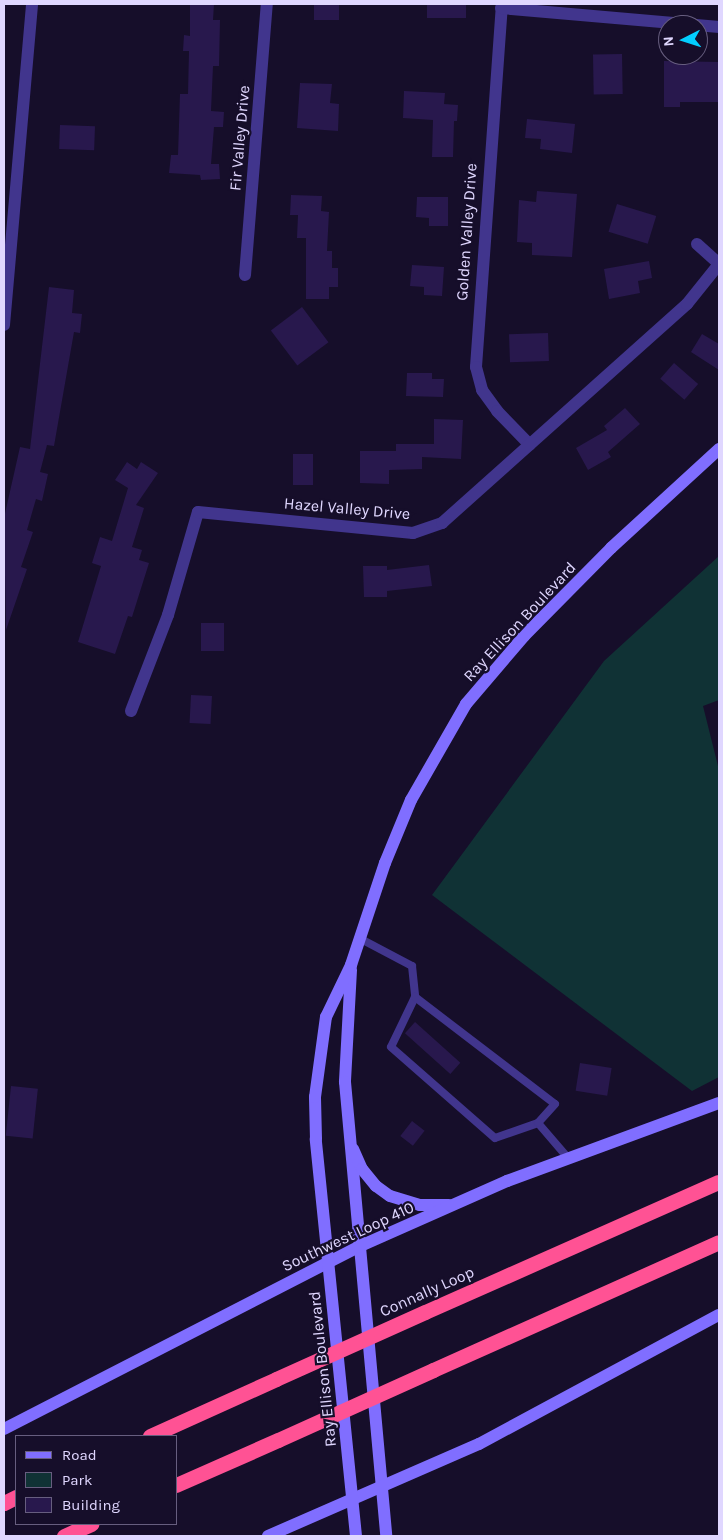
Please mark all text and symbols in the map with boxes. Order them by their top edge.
north arrow [658,15,708,65]
text: N [660,36,677,47]
street label: Fir Valley Drive [226,84,254,192]
street label: Golden Valley Drive [453,163,481,301]
street label: Hazel Valley Drive [283,494,411,524]
street label: Ray Ellison Boulevard [460,558,580,686]
street label: Southwest Loop 410 [279,1198,417,1276]
street label: Connally Loop [377,1263,477,1321]
street label: Ray Ellison Boulevard [305,1290,341,1448]
legend [15,1435,178,1525]
text: Road [62,1446,97,1464]
text: Park [62,1471,92,1489]
text: Building [62,1496,120,1514]

